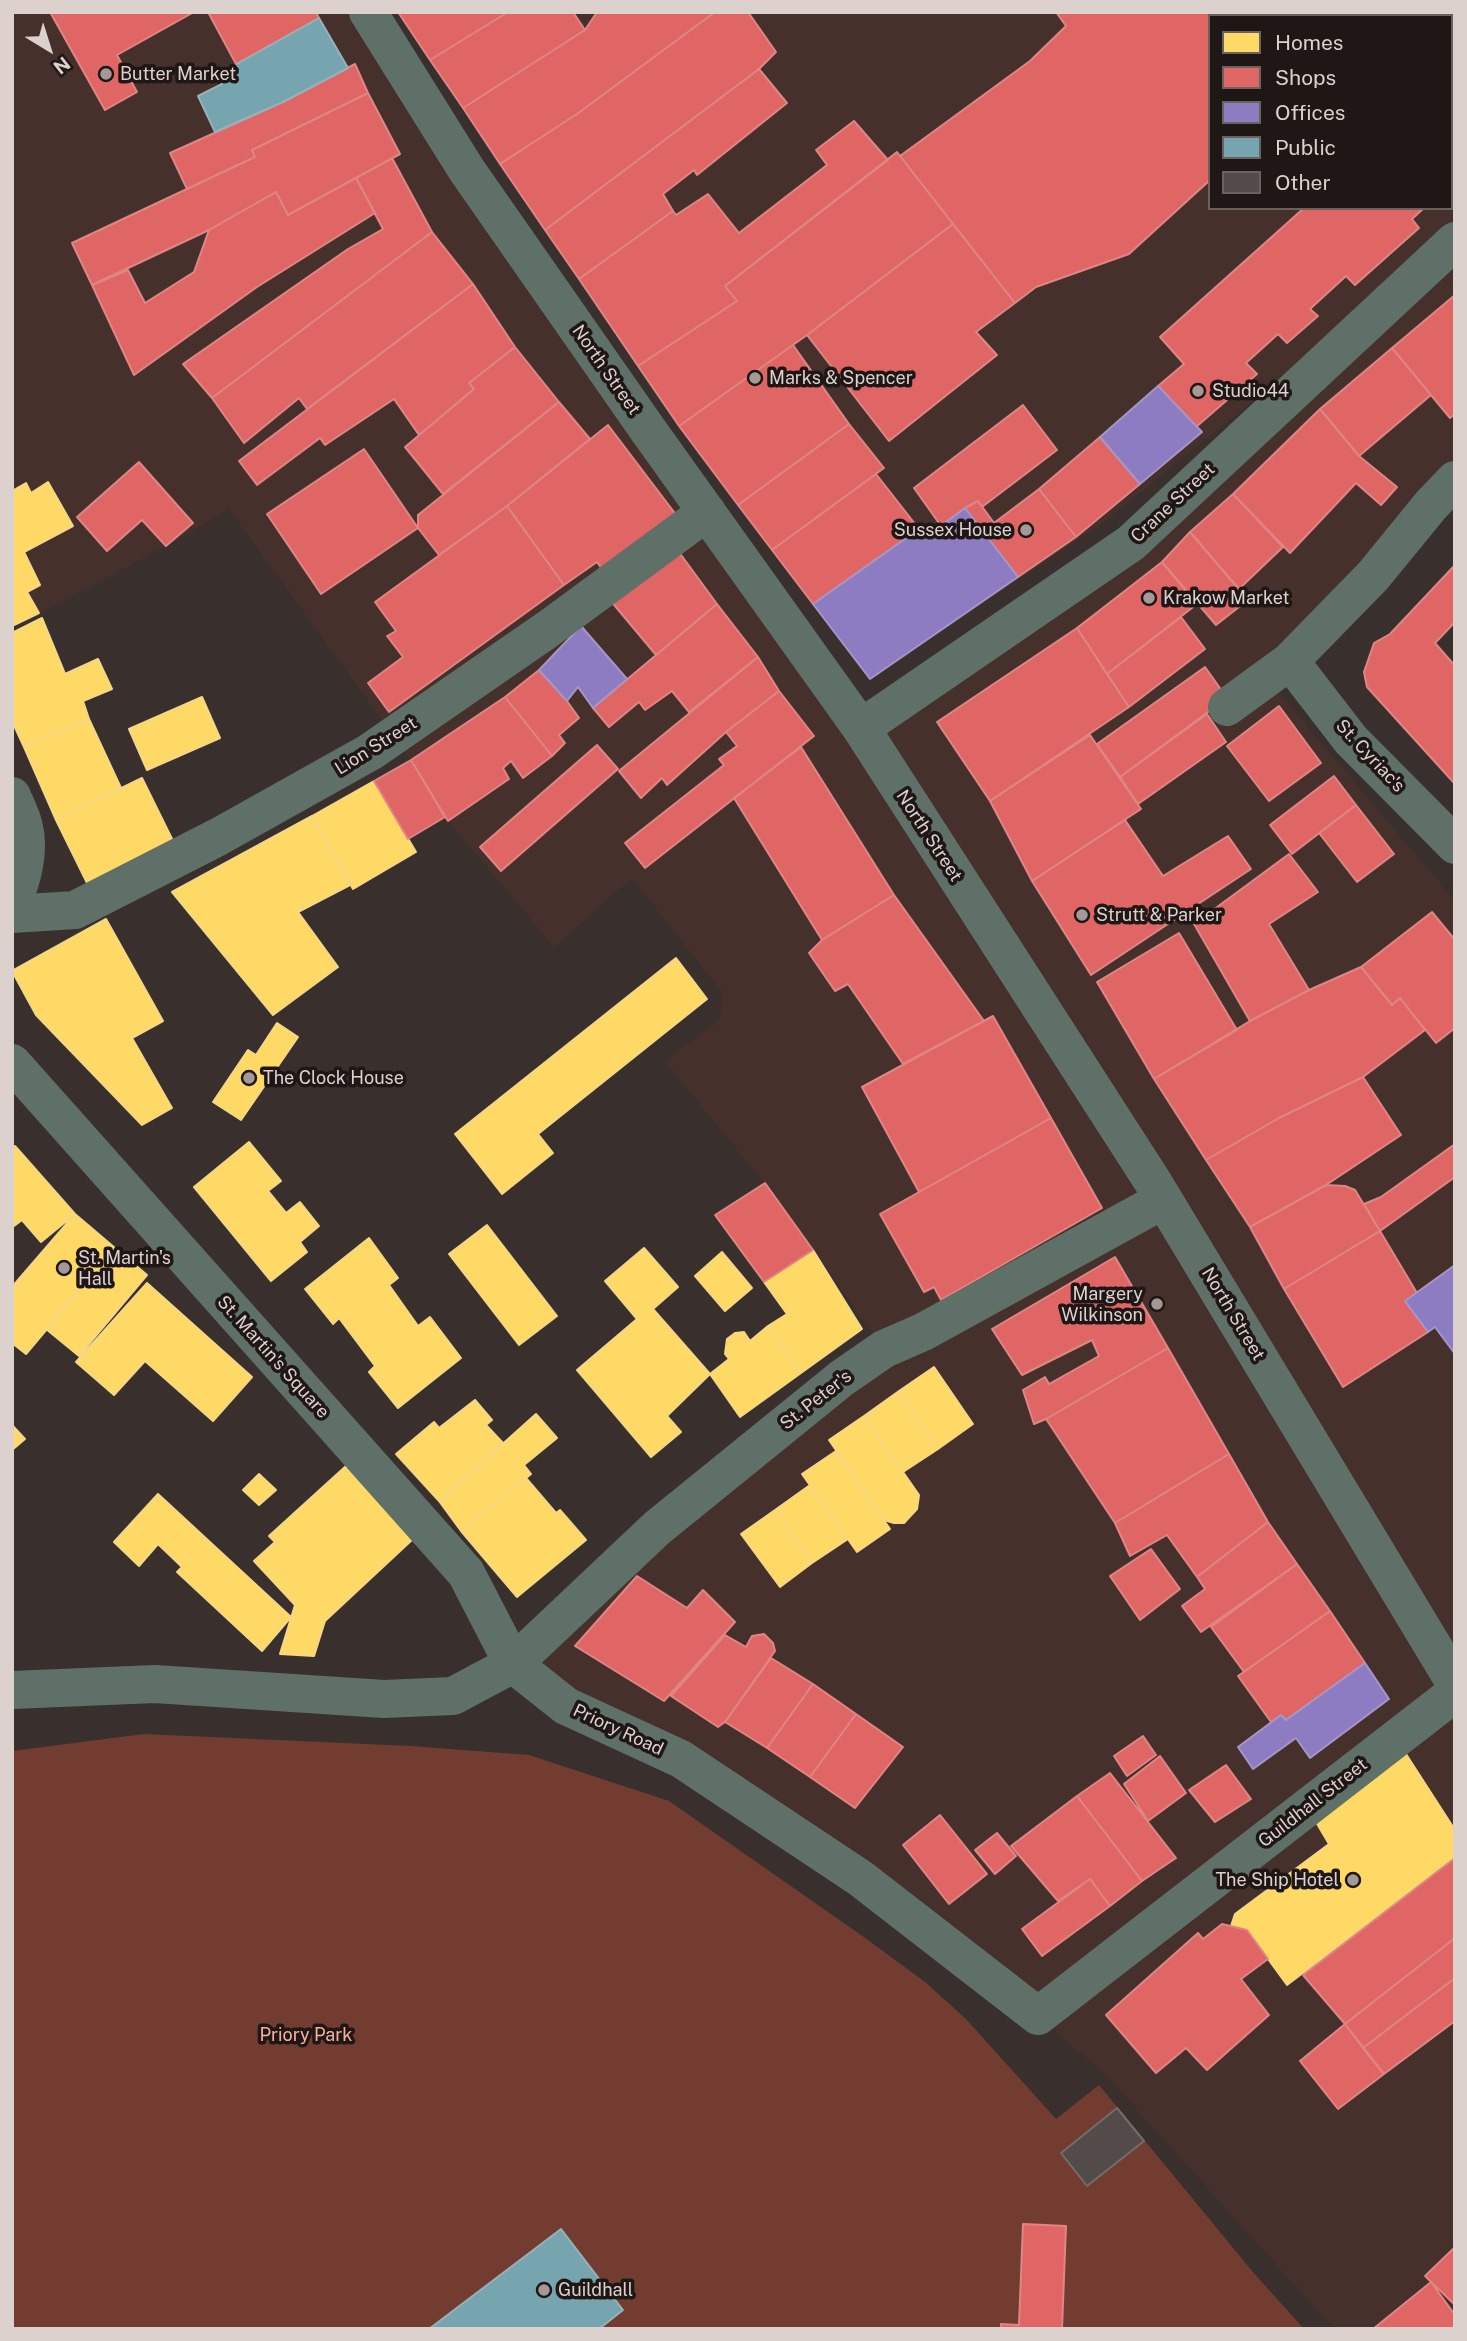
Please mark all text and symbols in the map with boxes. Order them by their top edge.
north arrow [14,14,84,84]
legend [1208,14,1453,210]
text: Homes [1275,30,1343,55]
text: N [49,52,75,79]
place label: Butter Market [120,63,236,85]
text: Shops [1275,65,1336,90]
marker: Butter Market [98,66,114,82]
text: Offices [1275,100,1345,125]
text: Public [1275,135,1336,160]
text: Other [1275,170,1331,195]
street label: North Street [567,321,645,419]
place label: Marks & Spencer [769,367,913,389]
marker: Marks & Spencer [747,370,763,386]
place label: Studio44 [1212,380,1289,402]
marker: Studio44 [1190,383,1206,399]
street label: Crane Street [1127,459,1219,547]
place label: Sussex House [894,519,1012,541]
marker: Sussex House [1018,522,1034,538]
place label: Krakow Market [1163,587,1289,609]
marker: Krakow Market [1141,590,1157,606]
street label: Lion Street [331,712,421,780]
street label: St. Cyriac's [1331,715,1409,797]
street label: North Street [891,786,967,886]
place label: Strutt & Parker [1096,904,1222,926]
marker: Strutt & Parker [1074,907,1090,923]
place label: The Clock House [263,1067,404,1089]
marker: The Clock House [241,1070,257,1086]
place label: St. Martin's Hall [78,1247,171,1290]
marker: St. Martin's Hall [56,1260,72,1276]
street label: North Street [1197,1264,1269,1364]
place label: Margery Wilkinson [1061,1283,1143,1326]
street label: St. Martin's Square [212,1291,334,1423]
marker: Margery Wilkinson [1149,1296,1165,1312]
street label: St. Peter's [776,1365,856,1435]
street label: Priory Road [569,1700,667,1760]
street label: Guildhall Street [1254,1754,1372,1852]
place label: The Ship Hotel [1215,1869,1339,1891]
marker: The Ship Hotel [1345,1872,1361,1888]
park label: Priory Park [260,2024,352,2046]
place label: Guildhall [558,2279,633,2301]
marker: Guildhall [536,2282,552,2298]

